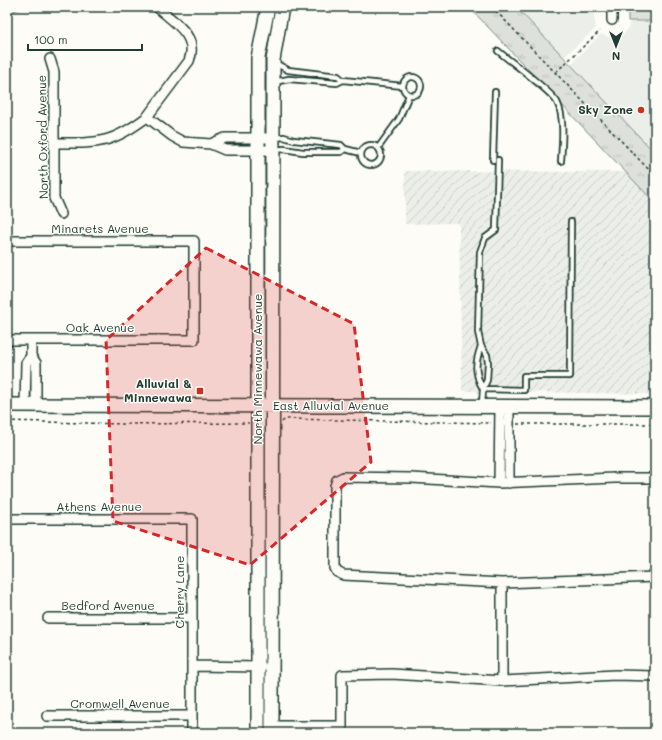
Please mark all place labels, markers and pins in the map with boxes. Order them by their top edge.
place label: Sky Zone [578,101,633,117]
marker: Sky Zone [636,105,646,115]
place label: Alluvial & Minnewawa [124,375,192,405]
marker: Alluvial & Minnewawa [195,386,205,396]

